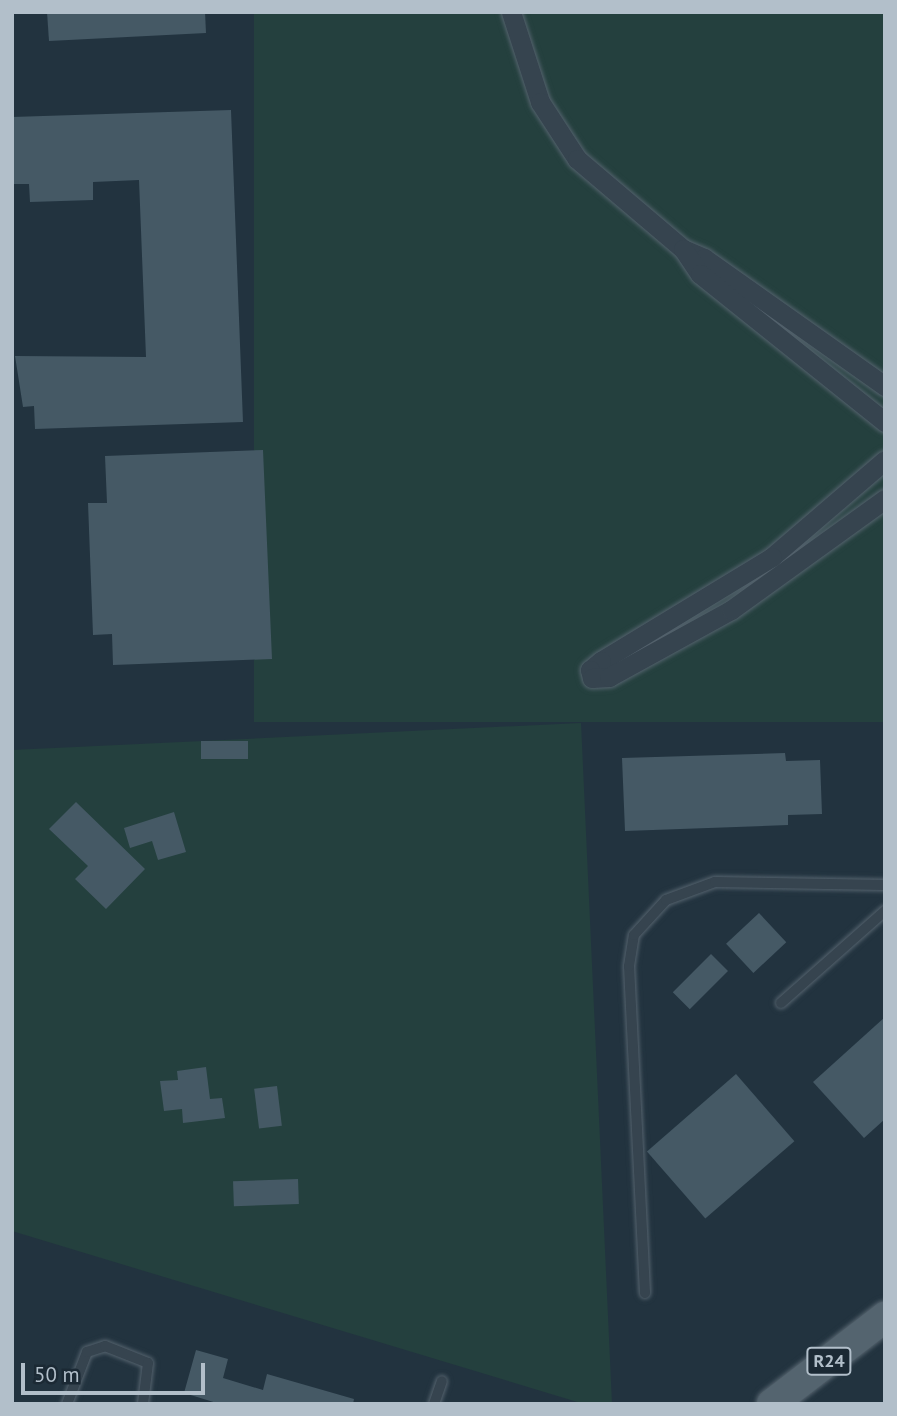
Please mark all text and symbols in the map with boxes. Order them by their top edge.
road number: R24 [806,1346,852,1376]
scale bar [24,1350,208,1394]
text: 50 m [34,1361,80,1388]

